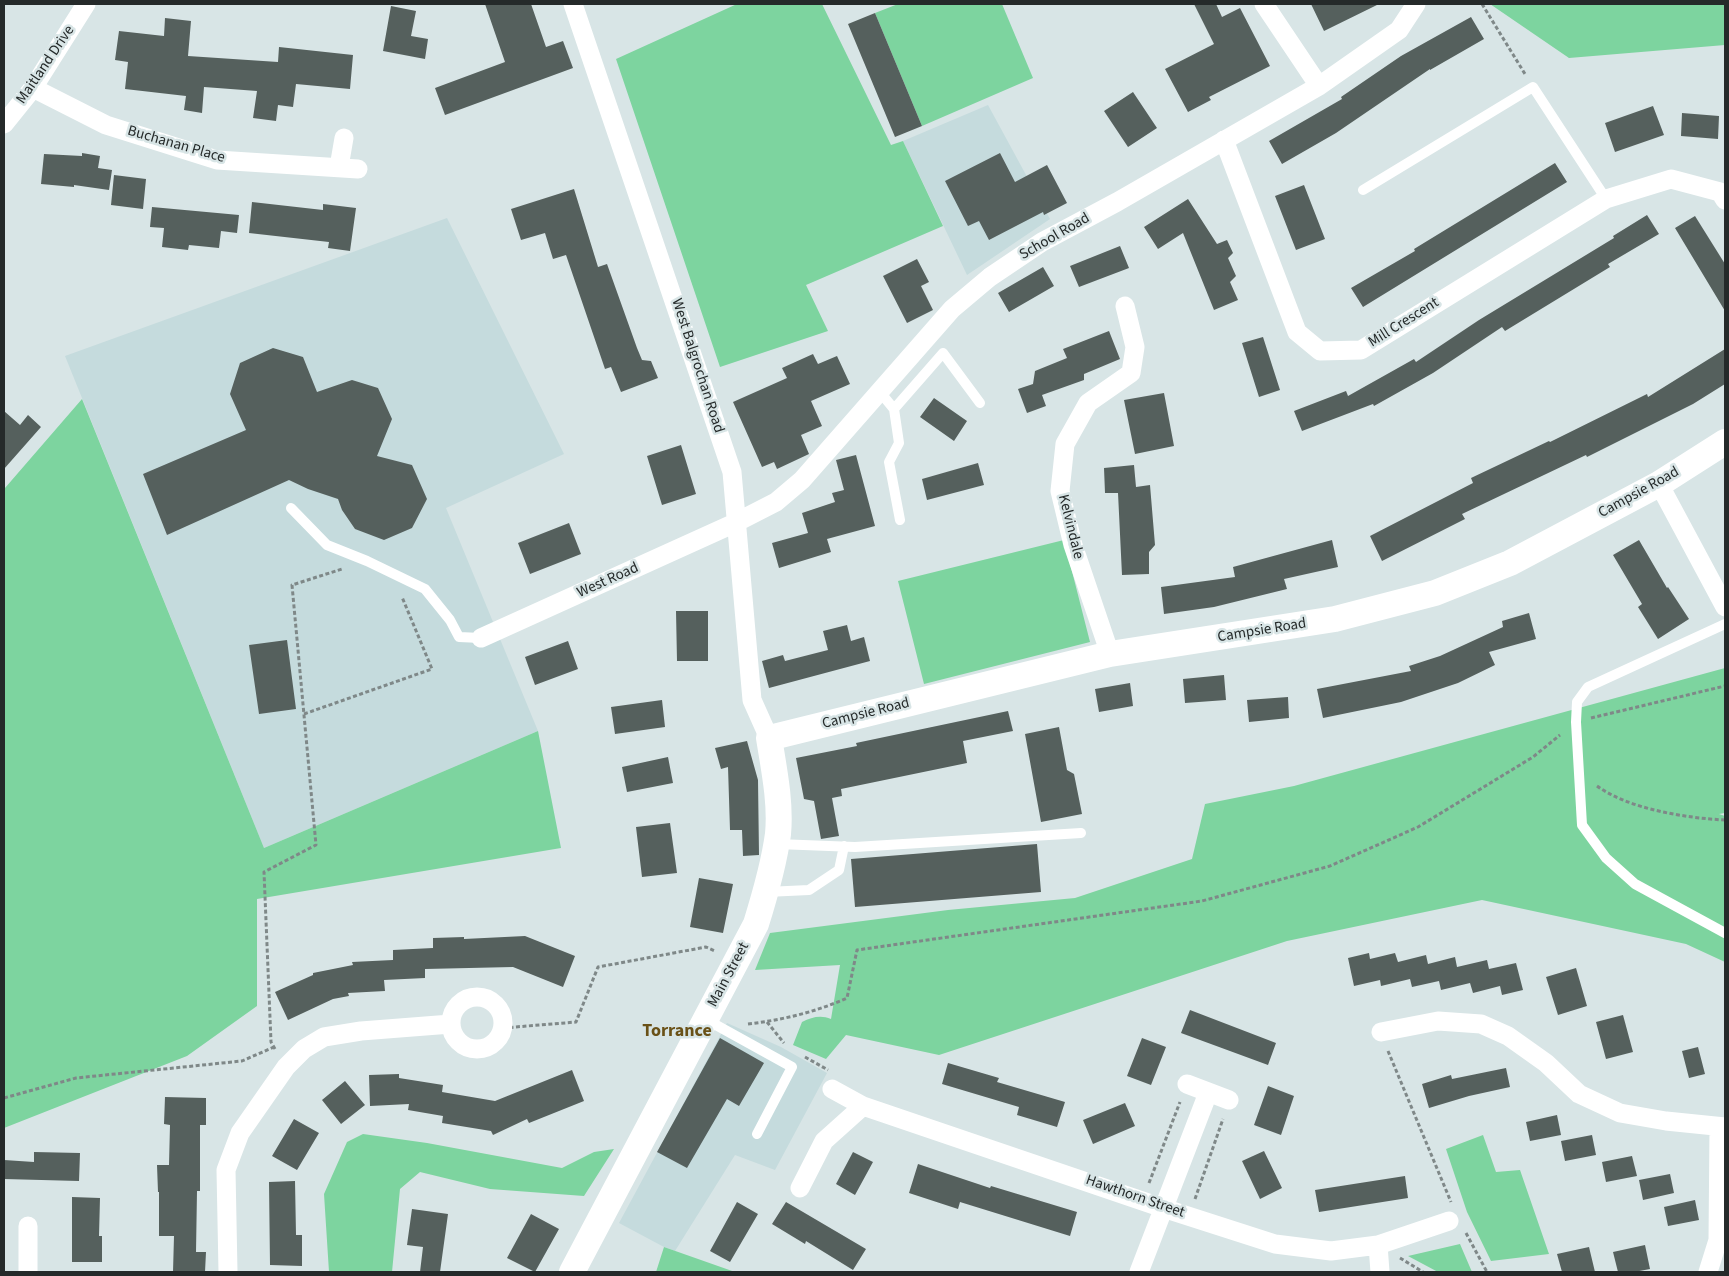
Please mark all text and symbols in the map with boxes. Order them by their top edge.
street label: Maitland Drive [13,22,79,108]
street label: Buchanan Place [125,123,227,167]
street label: School Road [1017,210,1093,264]
street label: Mill Crescent [1365,294,1443,352]
street label: West Balgrochan Road [667,297,727,435]
street label: Campsie Road [1596,463,1682,523]
street label: Kelvindale [1053,493,1087,561]
street label: West Road [574,559,642,603]
street label: Campsie Road [1216,615,1308,647]
street label: Campsie Road [820,694,912,734]
street label: Main Street [704,939,754,1011]
district label: Torrance [642,1021,712,1043]
street label: Hawthorn Street [1083,1172,1187,1222]

